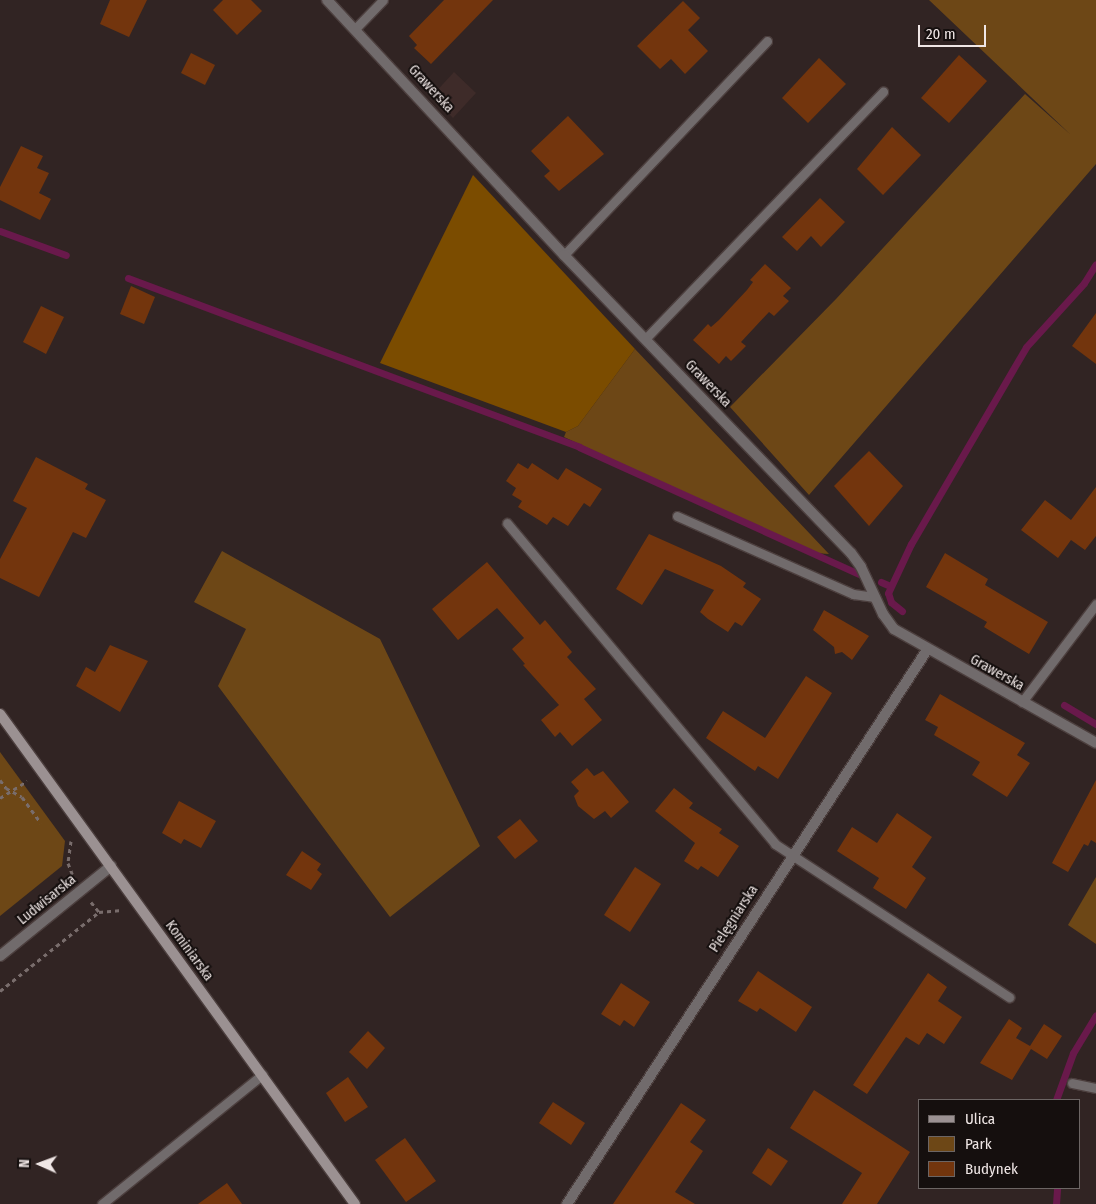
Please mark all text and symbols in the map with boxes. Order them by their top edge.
scale bar [921,15,988,47]
text: 20 m [926,25,956,43]
street label: Grawerska [405,62,457,116]
street label: Grawerska [681,357,735,411]
street label: Grawerska [967,651,1027,695]
street label: Ludwisarska [14,871,80,929]
street label: Pielęgniarska [706,882,762,956]
street label: Kominiarska [161,918,217,984]
legend [918,1099,1081,1189]
text: Ulica [965,1110,995,1128]
text: Park [965,1135,992,1153]
north arrow [15,1139,65,1189]
text: N [16,1159,33,1168]
text: Budynek [965,1160,1018,1178]

